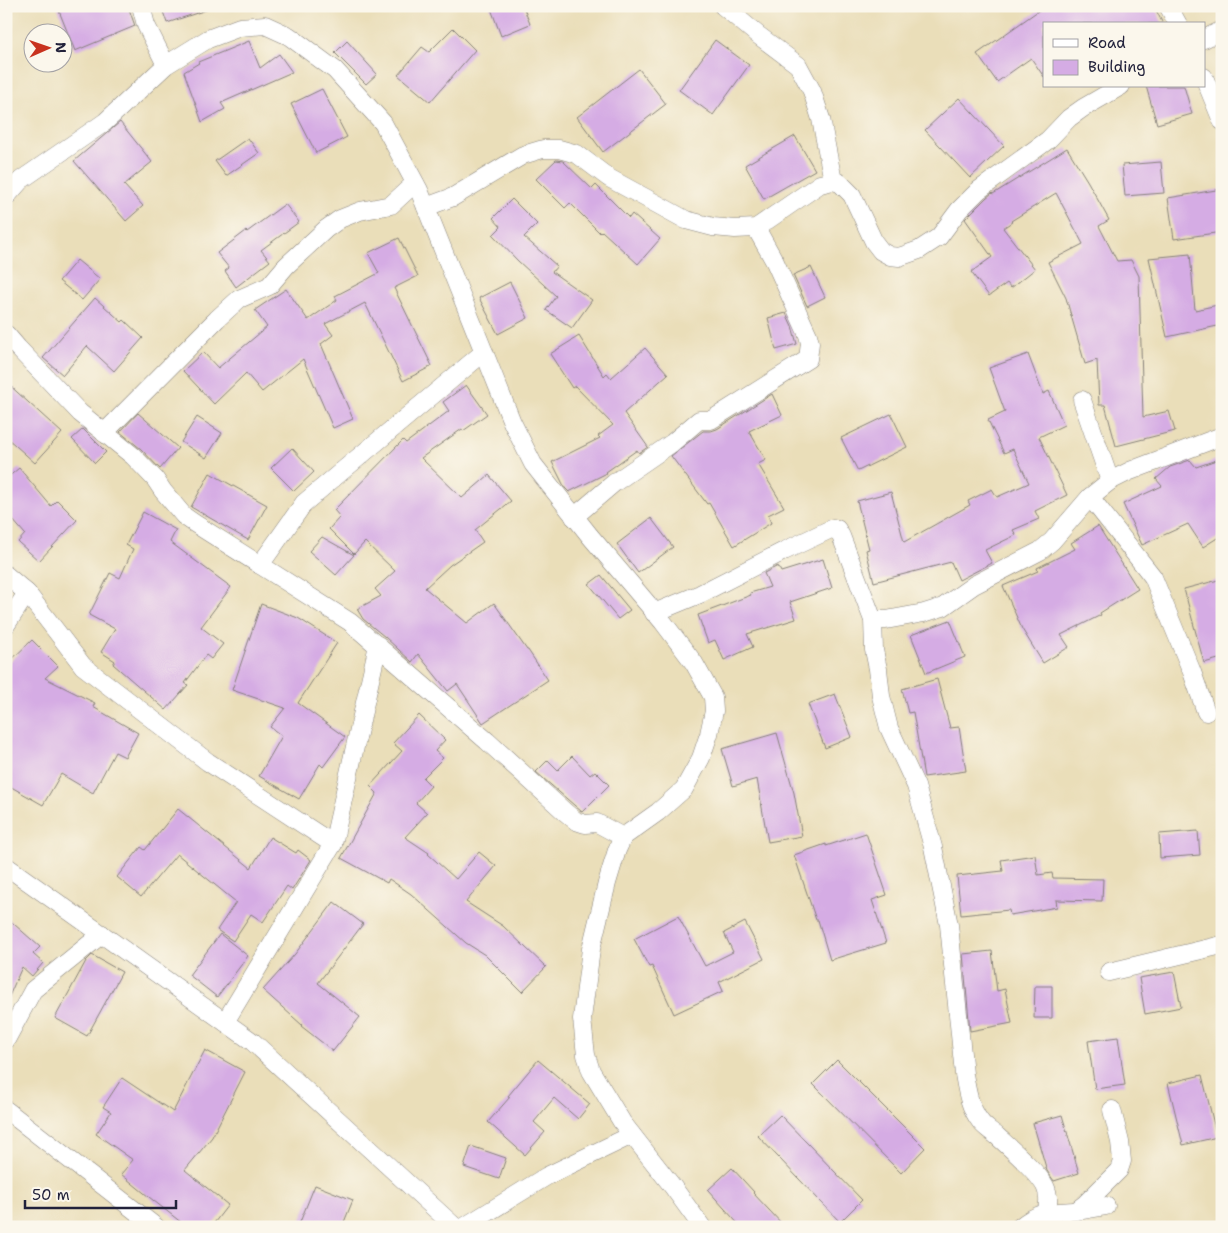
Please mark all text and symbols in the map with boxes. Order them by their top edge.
north arrow [22,22,72,72]
legend [1043,22,1206,88]
text: Road [1088,33,1126,53]
text: N [52,42,70,53]
text: Building [1088,57,1145,77]
scale bar [25,1178,176,1210]
text: 50 m [32,1185,70,1205]

